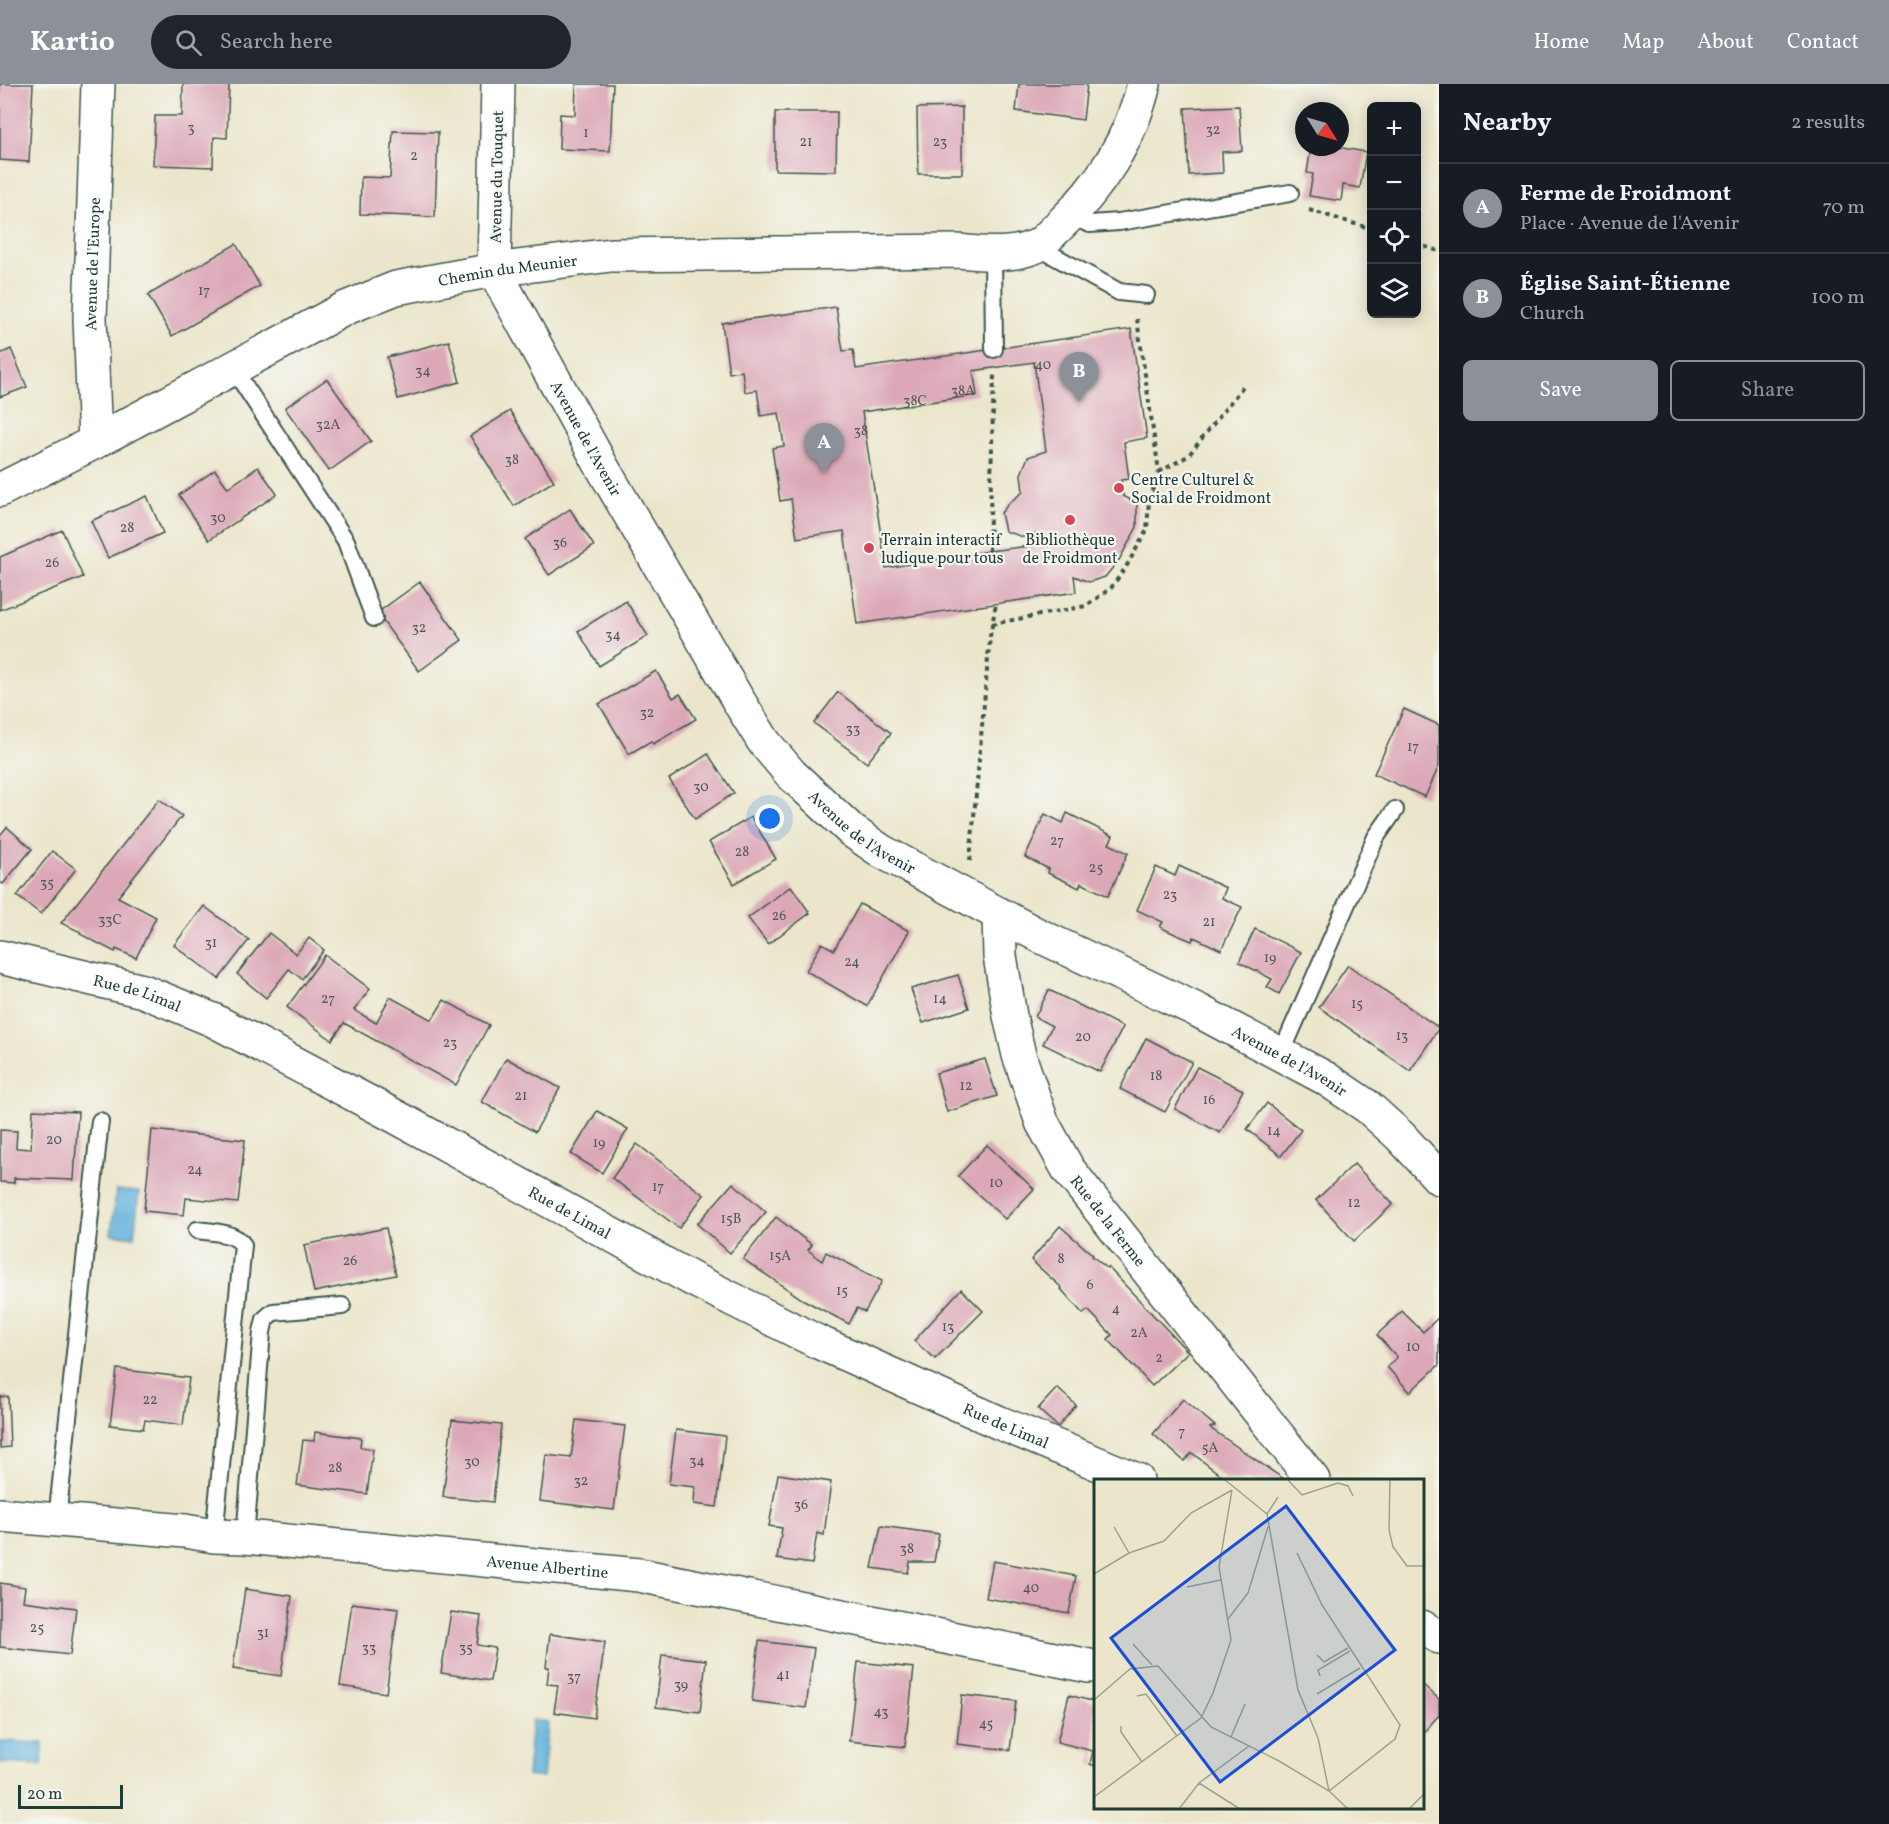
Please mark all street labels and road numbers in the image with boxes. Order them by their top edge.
street label: Avenue du Touquet [486,110,510,244]
street label: Avenue de l'Europe [81,197,107,331]
street label: Chemin du Meunier [437,250,579,293]
street label: Avenue de l'Avenir [544,377,626,501]
street label: Avenue de l'Avenir [802,786,919,881]
street label: Rue de Limal [91,971,184,1019]
street label: Avenue de l'Avenir [1227,1021,1351,1103]
street label: Rue de la Ferme [1064,1171,1150,1272]
street label: Rue de Limal [524,1182,614,1245]
street label: Rue de Limal [959,1399,1052,1455]
street label: Avenue Albertine [485,1551,609,1585]

